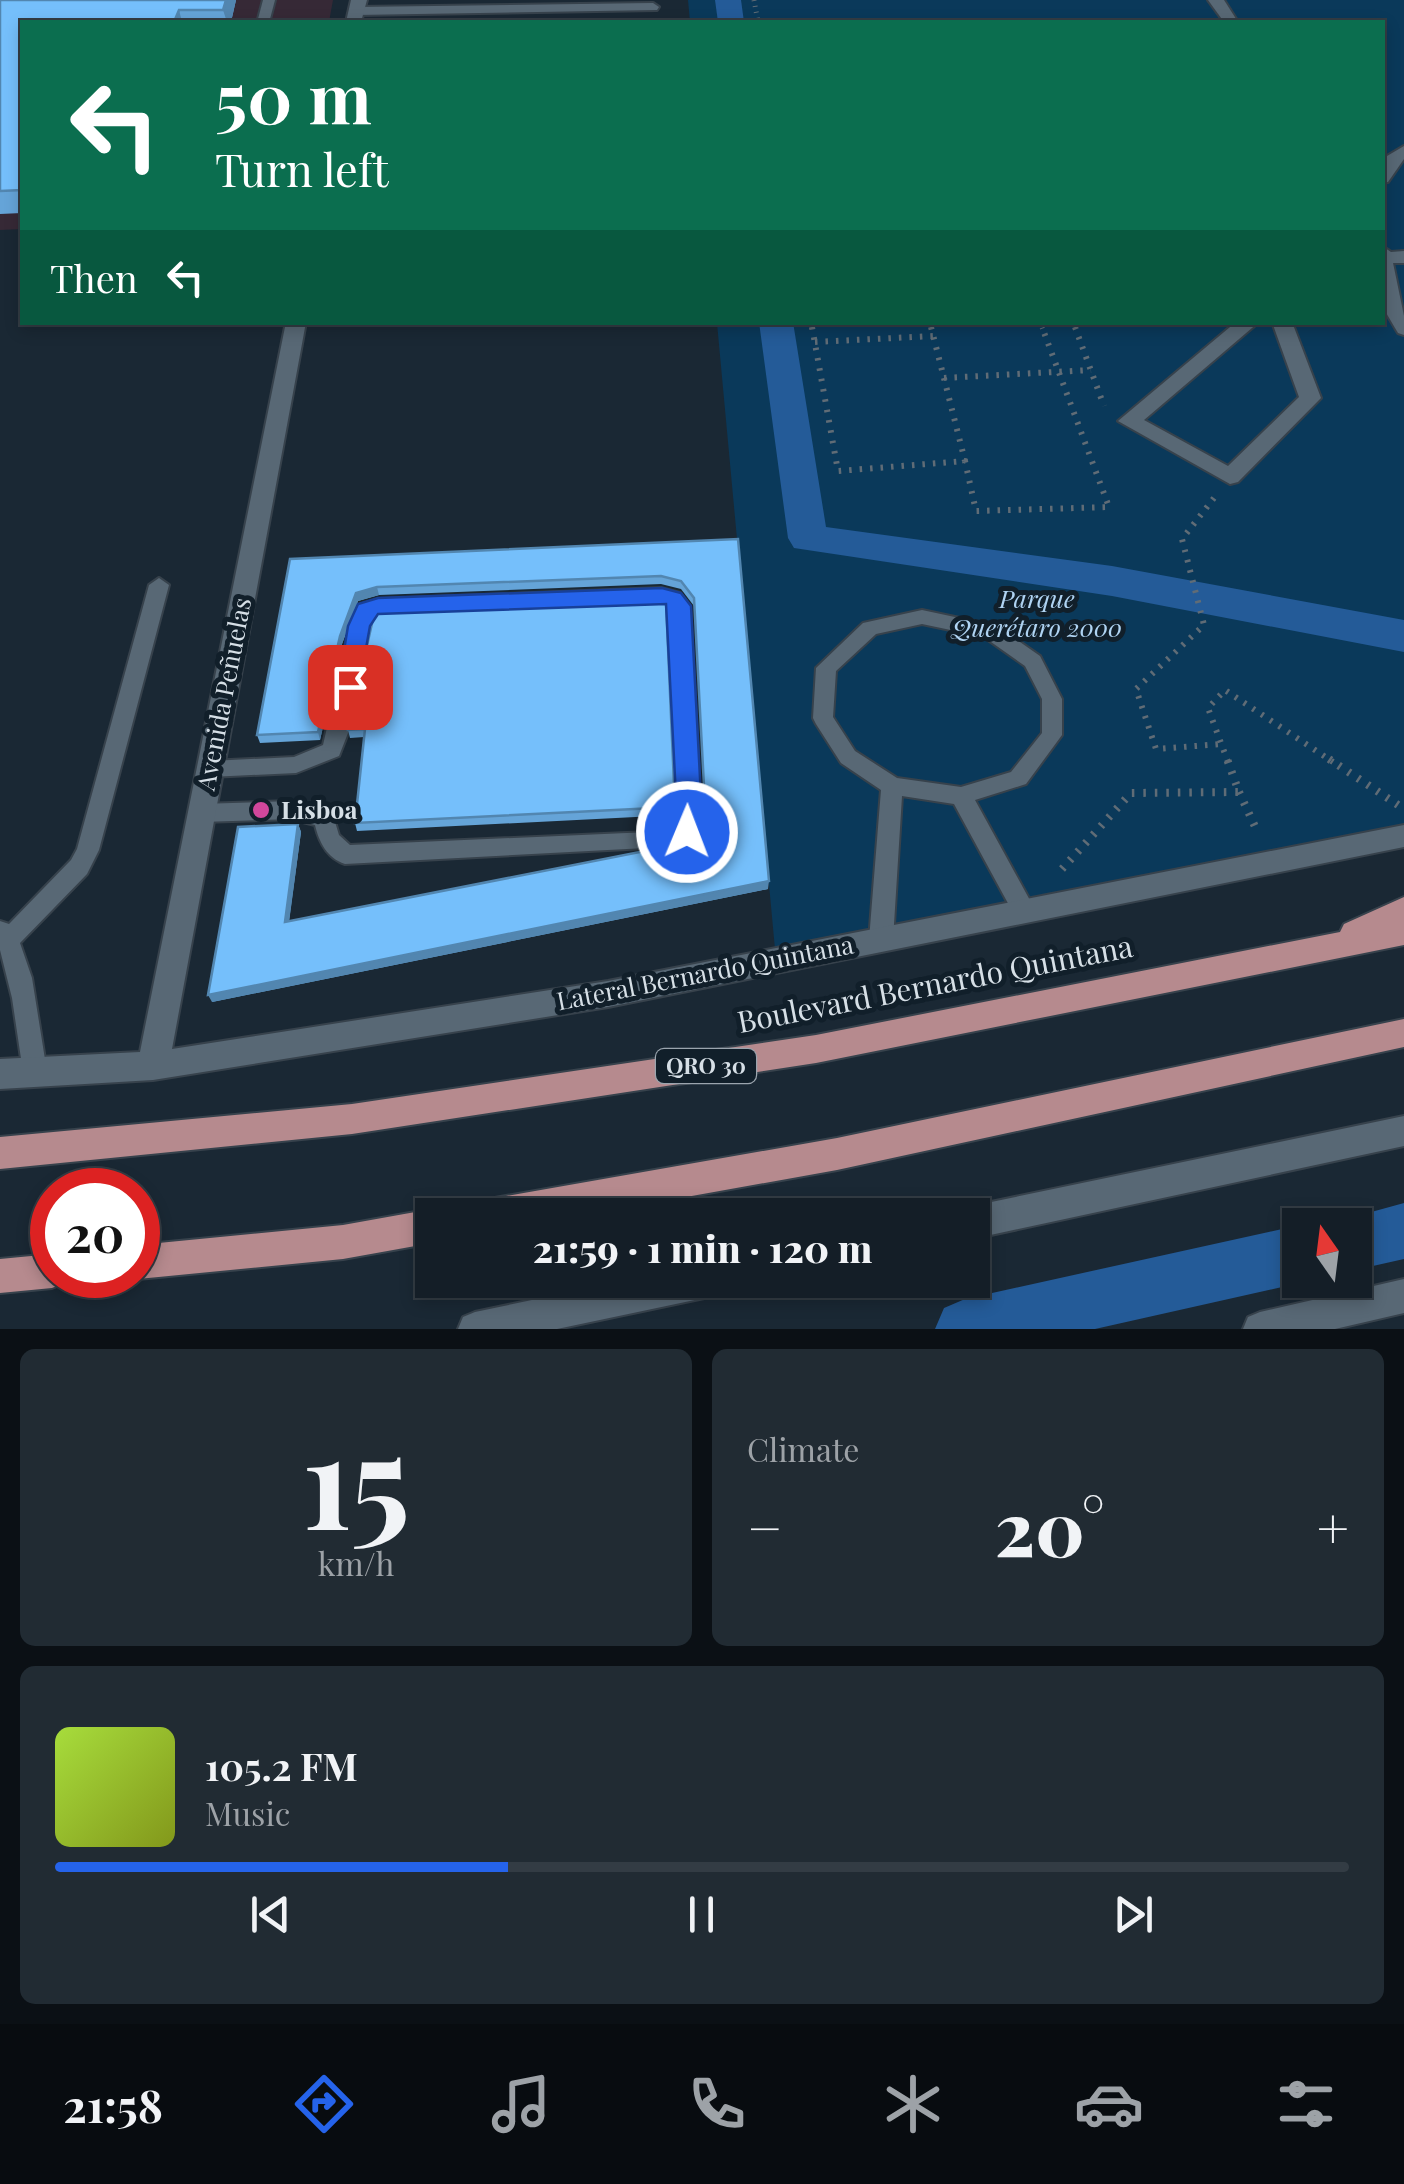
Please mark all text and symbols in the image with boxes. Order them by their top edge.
text: 50 m [215,48,372,142]
icon: left [50,60,180,190]
text: Turn left [215,138,389,198]
icon: left [158,250,213,305]
text: Then [50,252,138,303]
park label: Parque Querétaro 2000 [950,581,1122,643]
street label: Avenida Peñuelas [187,595,257,794]
pin [308,645,393,730]
icon: arrive [323,660,378,715]
position arrow [635,780,739,884]
place label: Lisboa [281,792,357,825]
marker: Lisboa [250,799,272,821]
street label: Boulevard Bernardo Quintana [734,925,1136,1041]
street label: Lateral Bernardo Quintana [554,926,856,1016]
road number: QRO 30 [656,1049,756,1083]
speed limit sign: 20 [30,1168,160,1298]
north arrow [1282,1208,1372,1298]
map controls [1282,1208,1372,1298]
text: 21:59 · 1 min · 120 m [533,1222,872,1273]
text: 15 [302,1389,410,1563]
text: Climate [747,1427,859,1470]
text: 20° [995,1476,1104,1576]
text: − [747,1489,783,1563]
text: + [1317,1489,1349,1563]
text: km/h [318,1541,394,1584]
text: 105.2 FM [205,1740,358,1791]
text: Music [205,1791,290,1834]
icon: previous [243,1887,298,1942]
icon: pause [674,1887,729,1942]
icon: next [1106,1887,1161,1942]
icon: directions [289,2069,359,2139]
icon: music [486,2069,556,2139]
icon: phone [682,2069,752,2139]
icon: climate [878,2069,948,2139]
icon: car [1074,2069,1144,2139]
icon: filters [1271,2069,1341,2139]
text: 21:58 [63,2074,163,2134]

